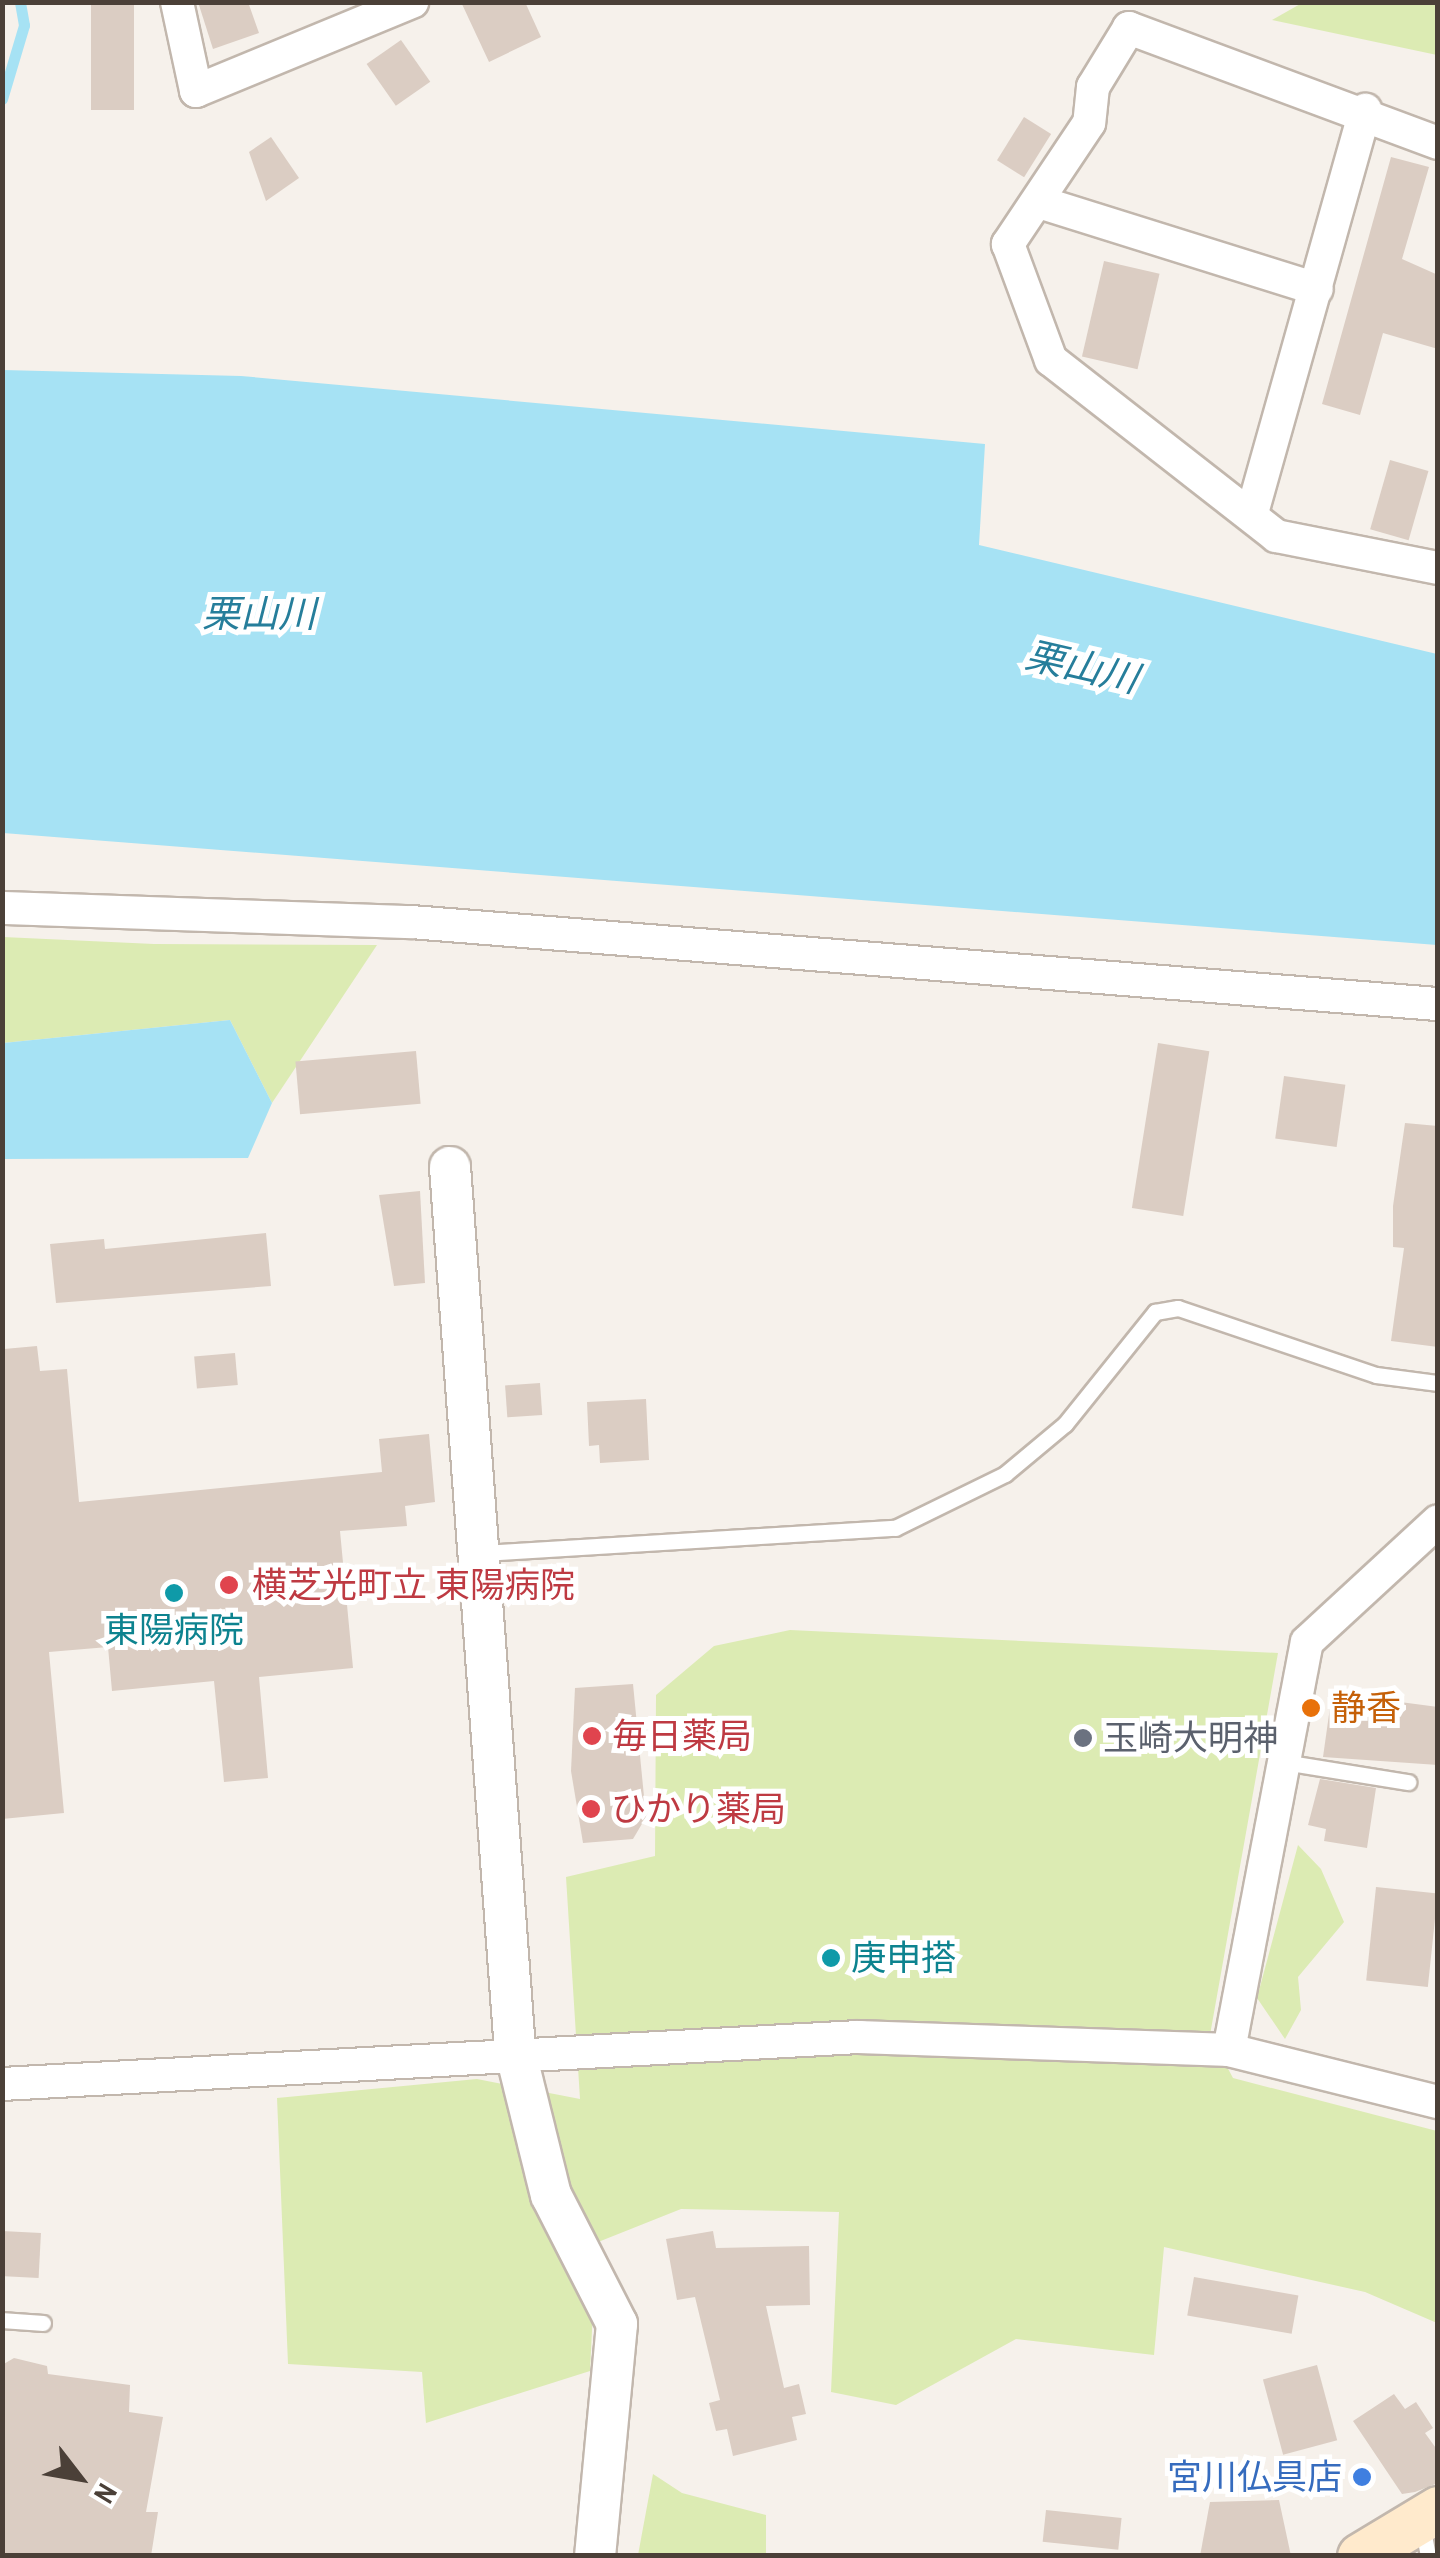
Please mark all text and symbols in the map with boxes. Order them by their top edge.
water label: 栗山川 [202,591,316,637]
water label: 栗山川 [1021,632,1143,702]
place label: 横芝光町立 東陽病院 [252,1564,575,1606]
marker: 横芝光町立 東陽病院 [216,1572,242,1598]
marker: 東陽病院 [163,1582,185,1604]
place label: 東陽病院 [104,1609,244,1651]
place label: 静香 [1331,1687,1401,1729]
marker: 静香 [1300,1697,1322,1719]
place label: 毎日薬局 [612,1715,752,1757]
place label: 玉崎大明神 [1103,1717,1278,1759]
marker: 毎日薬局 [581,1725,603,1747]
marker: 玉崎大明神 [1072,1727,1094,1749]
place label: ひかり薬局 [611,1788,786,1830]
marker: ひかり薬局 [580,1798,602,1820]
place label: 庚申搭 [851,1937,956,1979]
marker: 庚申搭 [820,1947,842,1969]
north arrow [30,2428,130,2528]
place label: 宮川仏具店 [1167,2456,1342,2498]
marker: 宮川仏具店 [1351,2466,1373,2488]
text: N [85,2477,126,2510]

